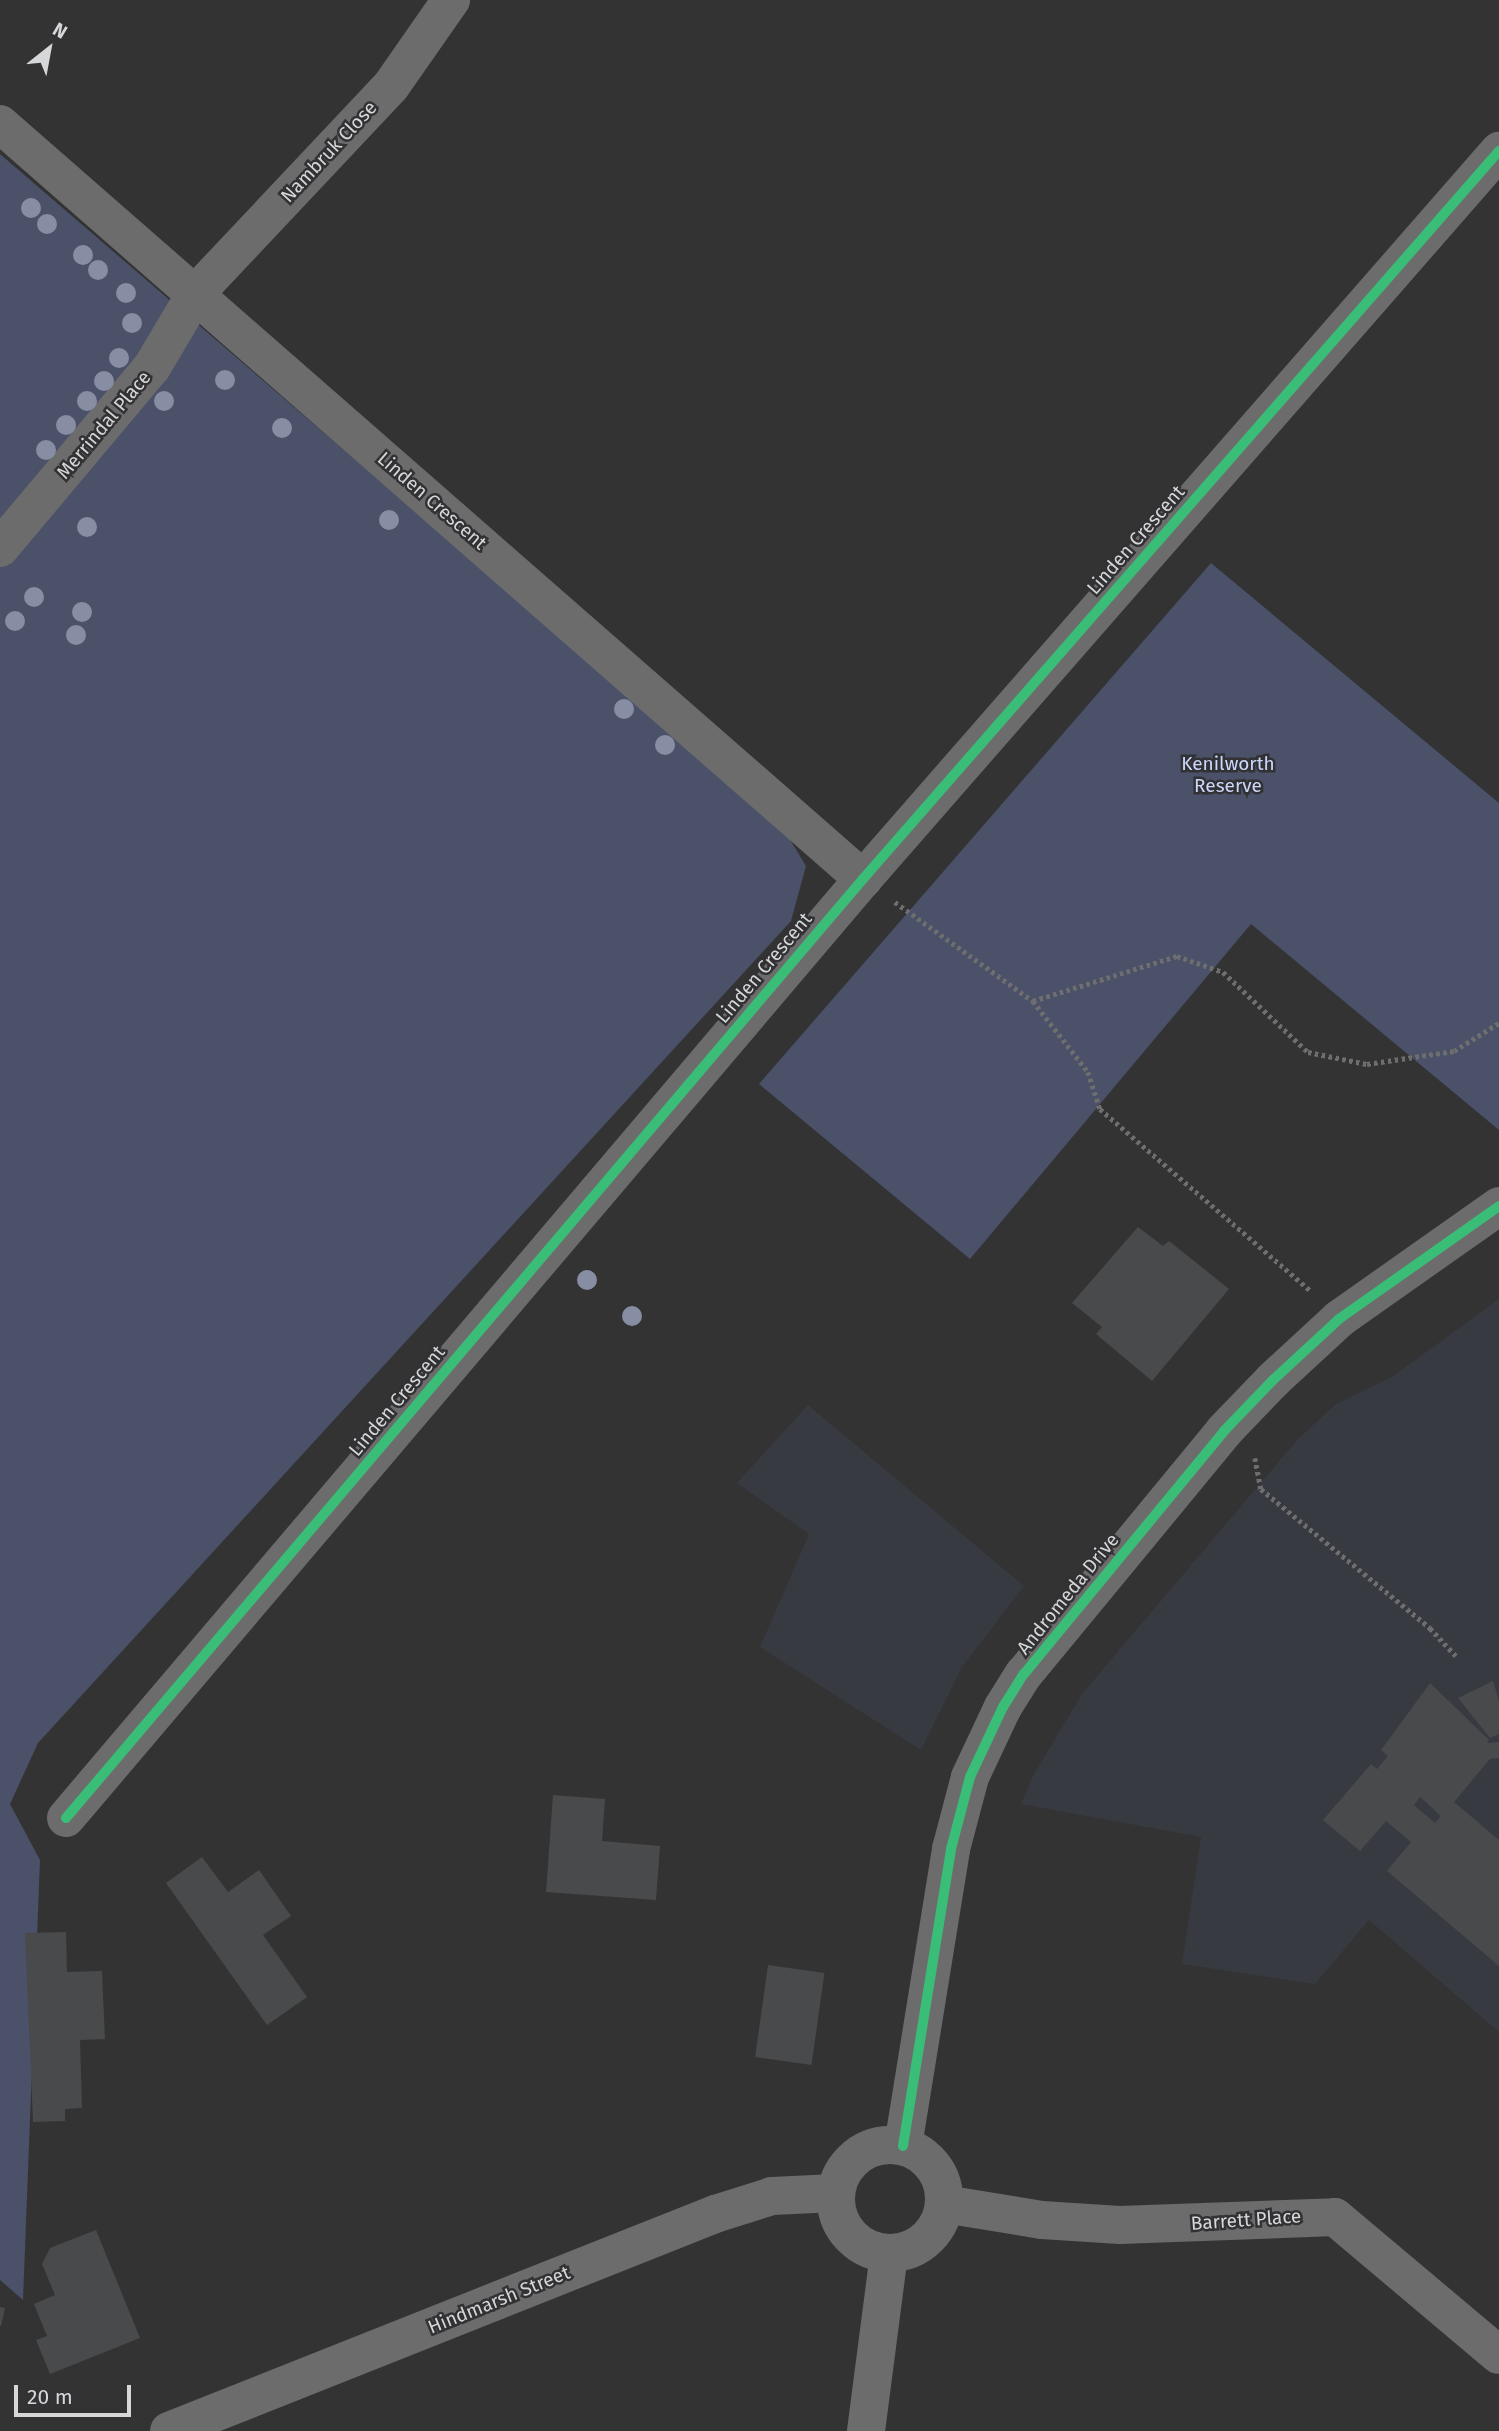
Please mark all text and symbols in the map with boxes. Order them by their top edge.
north arrow [14,14,84,84]
text: N [49,17,71,44]
street label: Nambruk Close [276,97,382,207]
street label: Merrindal Place [52,366,156,484]
street label: Linden Crescent [373,447,491,555]
street label: Linden Crescent [1082,481,1190,599]
park label: Kenilworth Reserve [1181,753,1275,797]
street label: Linden Crescent [711,908,817,1028]
street label: Linden Crescent [344,1341,450,1461]
street label: Andromeda Drive [1012,1529,1124,1659]
street label: Barrett Place [1190,2205,1302,2235]
street label: Hindmarsh Street [425,2261,573,2339]
scale bar [18,2372,135,2416]
text: 20 m [27,2384,73,2410]

